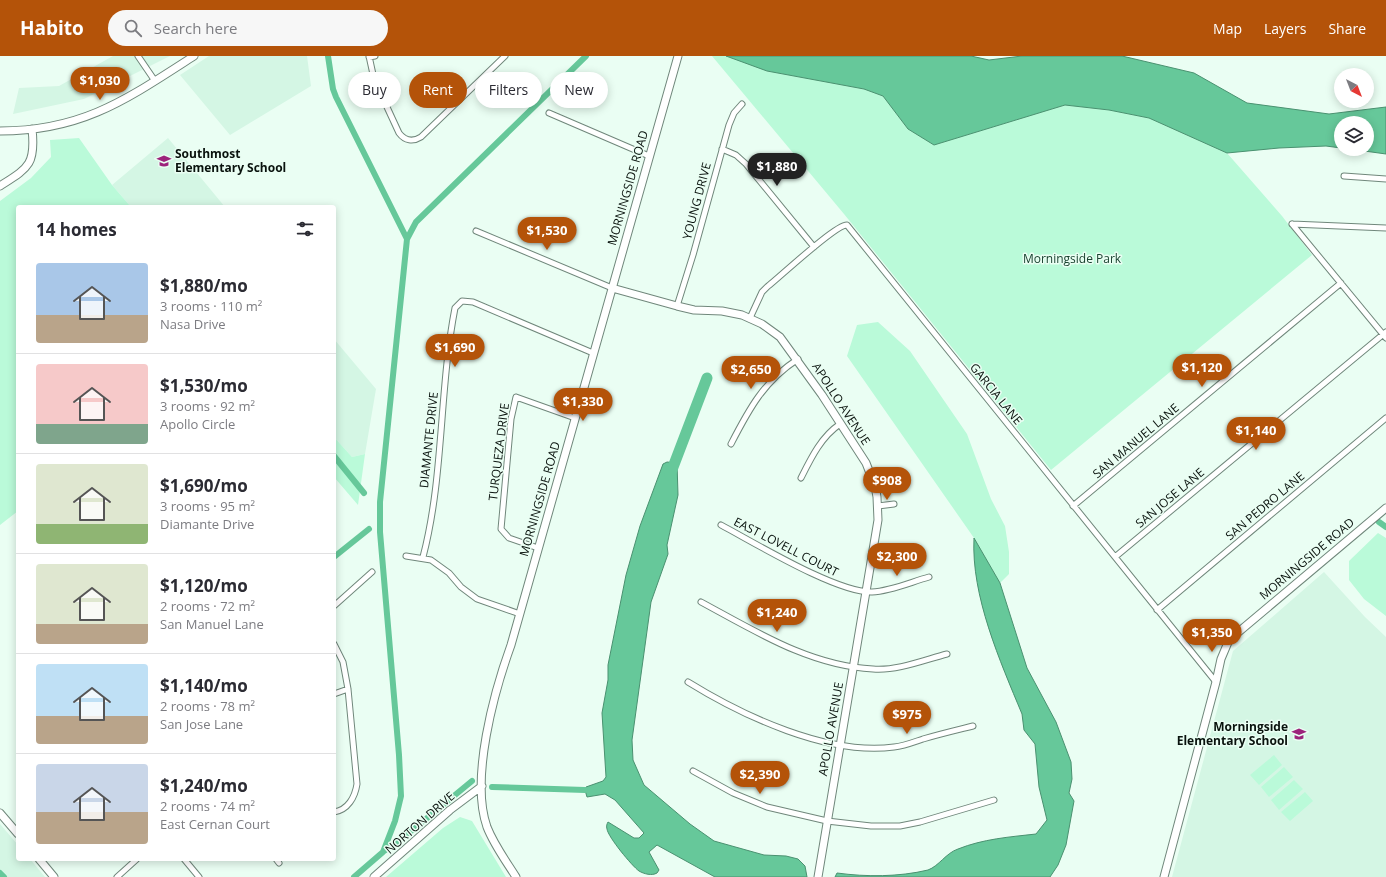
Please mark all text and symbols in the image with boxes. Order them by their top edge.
search box [108,10,388,46]
text: Habito [20,15,84,41]
icon: search [122,17,144,39]
text: Search here [154,18,237,38]
text: Map [1213,19,1242,38]
text: Layers [1264,19,1306,38]
text: Share [1328,19,1366,38]
pin: $1,030 [67,67,133,101]
north arrow [1334,68,1374,108]
map controls [1334,68,1374,156]
text: $1,030 [80,71,120,89]
chip: Buy [348,72,401,108]
chip: Rent [409,72,467,108]
chip: Filters [475,72,542,108]
chip: New [550,72,608,108]
button: layers [1334,116,1374,156]
street label: MORNINGSIDE ROAD [603,128,652,247]
place label: Southmost Elementary School [175,145,286,176]
school or university icon: Southmost Elementary School [156,153,172,169]
pin: $1,880 [744,153,810,187]
text: $1,880 [757,157,797,175]
street label: YOUNG DRIVE [678,161,715,241]
pin: $1,530 [514,217,580,251]
text: 14 homes [36,218,117,241]
icon: filters [294,218,316,240]
text: $1,530 [527,221,567,239]
park label: Morningside Park [1023,250,1122,267]
text: $1,880/mo [160,274,248,297]
icon: home [68,279,116,327]
text: 3 rooms · 110 m² [160,297,262,315]
text: Nasa Drive [160,315,226,333]
pin: $1,690 [422,334,488,368]
text: $1,690 [435,338,475,356]
pin: $1,120 [1169,354,1235,388]
pin: $2,650 [718,356,784,390]
text: $1,120 [1182,358,1222,376]
street label: APOLLO AVENUE [808,359,874,448]
street label: GARCIA LANE [966,359,1027,428]
text: $2,650 [731,360,771,378]
text: $1,530/mo [160,374,248,397]
icon: home [68,380,116,428]
pin: $1,330 [550,388,616,422]
street label: DIAMANTE DRIVE [415,391,442,489]
text: $1,330 [563,392,603,410]
text: 3 rooms · 92 m² [160,397,255,415]
street label: SAN MANUEL LANE [1089,399,1183,482]
street label: TURQUEZA DRIVE [484,402,513,502]
text: Apollo Circle [160,415,235,433]
pin: $1,140 [1223,417,1289,451]
text: $1,140 [1236,421,1276,439]
street label: MORNINGSIDE ROAD [515,439,564,558]
street label: SAN JOSE LANE [1132,464,1208,531]
pin: $908 [863,467,911,501]
street label: SAN PEDRO LANE [1222,468,1308,544]
text: $908 [872,471,902,489]
text: $1,690/mo [160,474,248,497]
icon: home [68,480,116,528]
text: 3 rooms · 95 m² [160,497,255,515]
street label: EAST LOVELL COURT [731,513,842,580]
street label: MORNINGSIDE ROAD [1256,514,1358,603]
text: Diamante Drive [160,515,254,533]
pin: $2,300 [864,543,930,577]
text: $2,300 [877,547,917,565]
text: $1,120/mo [160,574,248,597]
icon: home [68,580,116,628]
text: 2 rooms · 72 m² [160,597,255,615]
pin: $1,240 [744,599,810,633]
text: $1,240 [757,603,797,621]
text: San Manuel Lane [160,615,264,633]
pin: $1,350 [1179,619,1245,653]
text: $1,350 [1192,623,1232,641]
text: $1,140/mo [160,674,248,697]
icon: home [68,680,116,728]
street label: APOLLO AVENUE [814,681,847,777]
text: 2 rooms · 78 m² [160,697,255,715]
pin: $975 [883,701,931,735]
text: $975 [892,705,922,723]
text: San Jose Lane [160,715,243,733]
place label: Morningside Elementary School [1177,718,1288,749]
school or university icon: Morningside Elementary School [1291,726,1307,742]
pin: $2,390 [727,761,793,795]
text: $2,390 [740,765,780,783]
text: $1,240/mo [160,774,248,797]
icon: home [68,780,116,828]
street label: NORTON DRIVE [381,788,458,858]
text: 2 rooms · 74 m² [160,797,255,815]
text: East Cernan Court [160,815,270,833]

